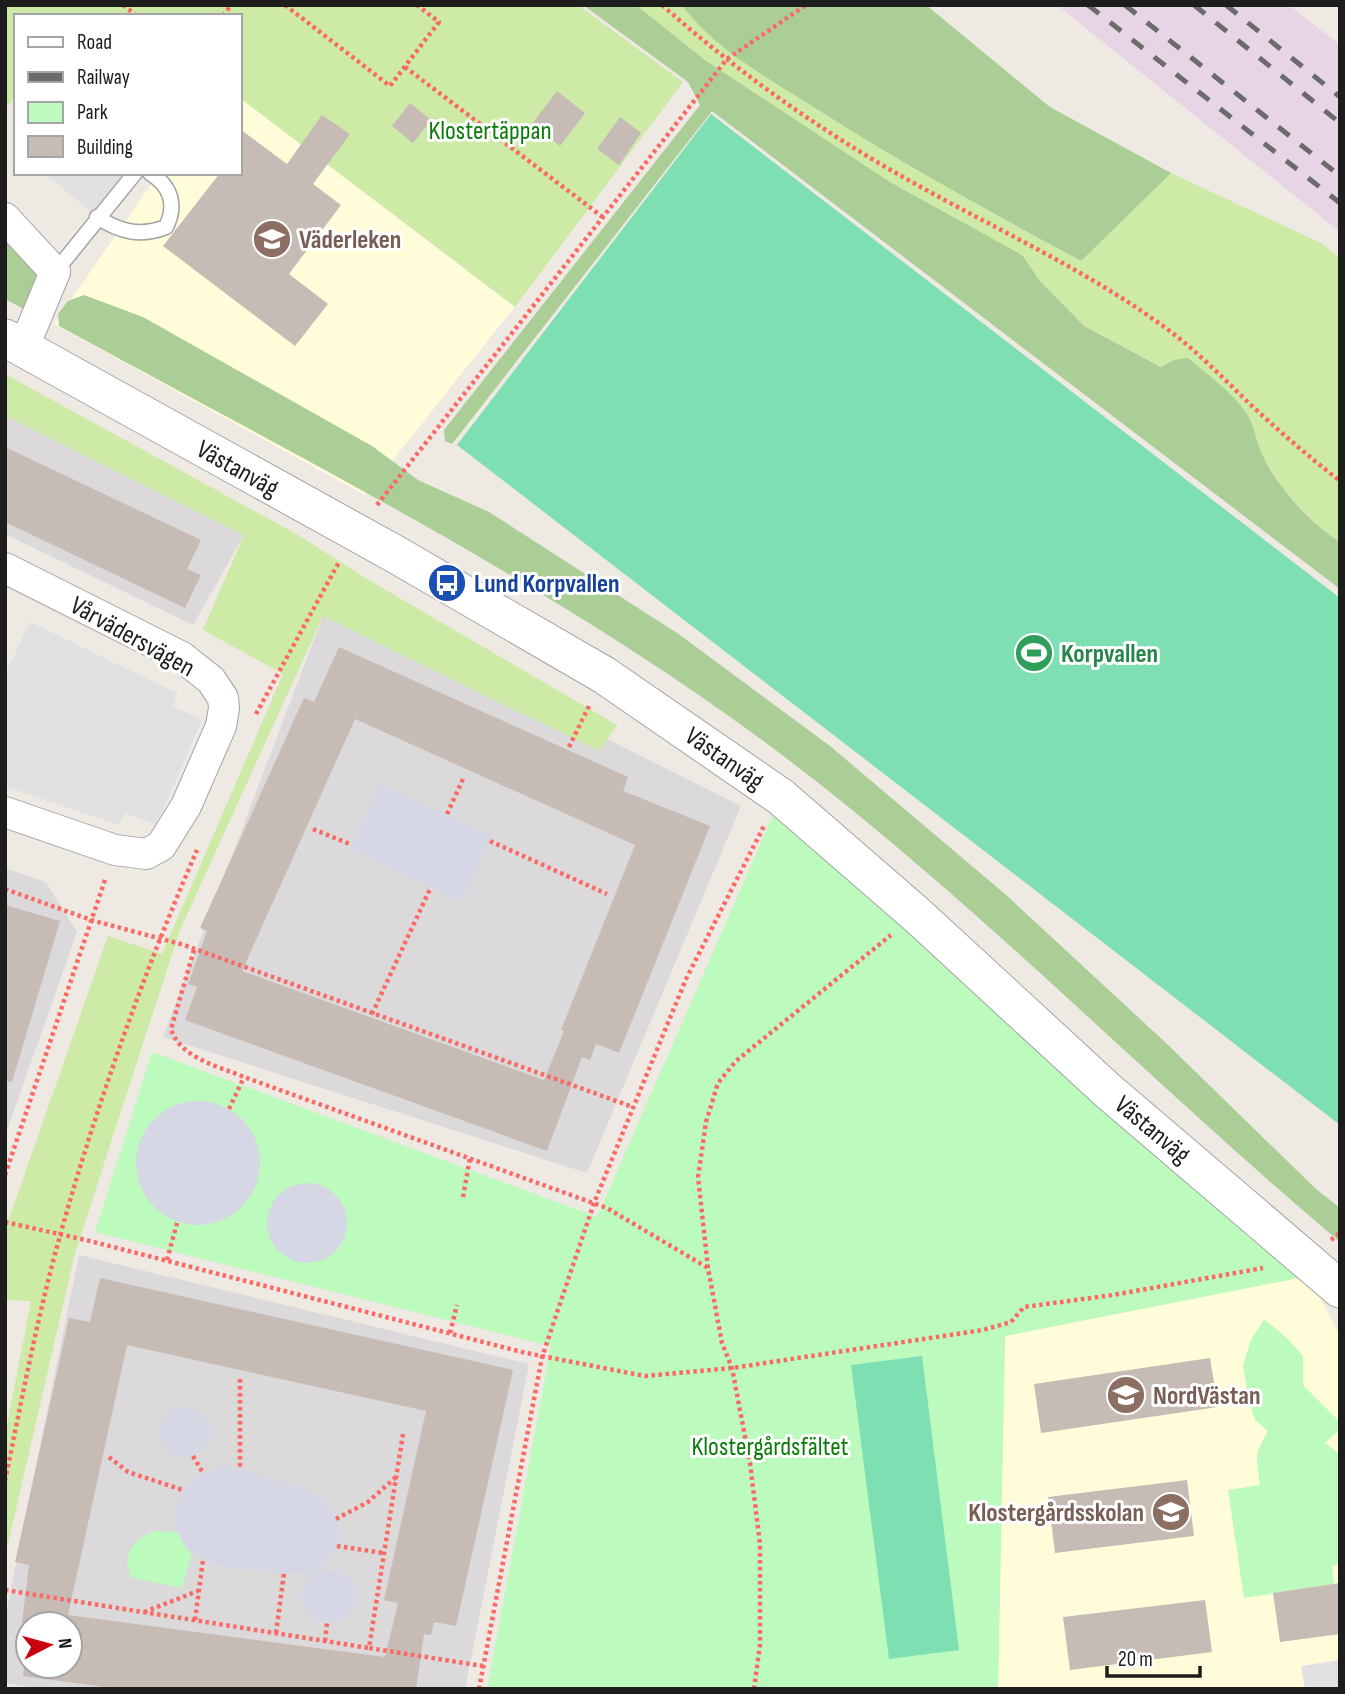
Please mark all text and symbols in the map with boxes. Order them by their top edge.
legend [14,14,242,175]
text: Road [77,30,112,55]
text: Railway [77,65,130,90]
text: Park [77,100,108,125]
park label: Klostertäppan [428,116,552,147]
text: Building [77,135,133,160]
school or university icon: Väderleken [251,218,293,260]
place label: Väderleken [299,225,401,256]
street label: Västanväg [191,434,284,504]
bus stop icon: Lund Korpvallen [426,562,468,604]
place label: Lund Korpvallen [474,569,620,600]
street label: Vårvädersvägen [65,590,200,684]
sports icon: Korpvallen [1013,632,1055,674]
place label: Korpvallen [1061,639,1158,670]
street label: Västanväg [679,721,770,797]
street label: Västanväg [1108,1090,1196,1171]
school or university icon: NordVästan [1105,1374,1147,1416]
place label: NordVästan [1153,1381,1260,1412]
park label: Klostergårdsfältet [691,1432,849,1463]
school or university icon: Klostergårdsskolan [1150,1491,1192,1533]
place label: Klostergårdsskolan [968,1498,1144,1529]
north arrow [14,1610,84,1680]
scale bar [1107,1634,1200,1678]
text: N [52,1637,76,1650]
text: 20 m [1118,1647,1153,1672]

